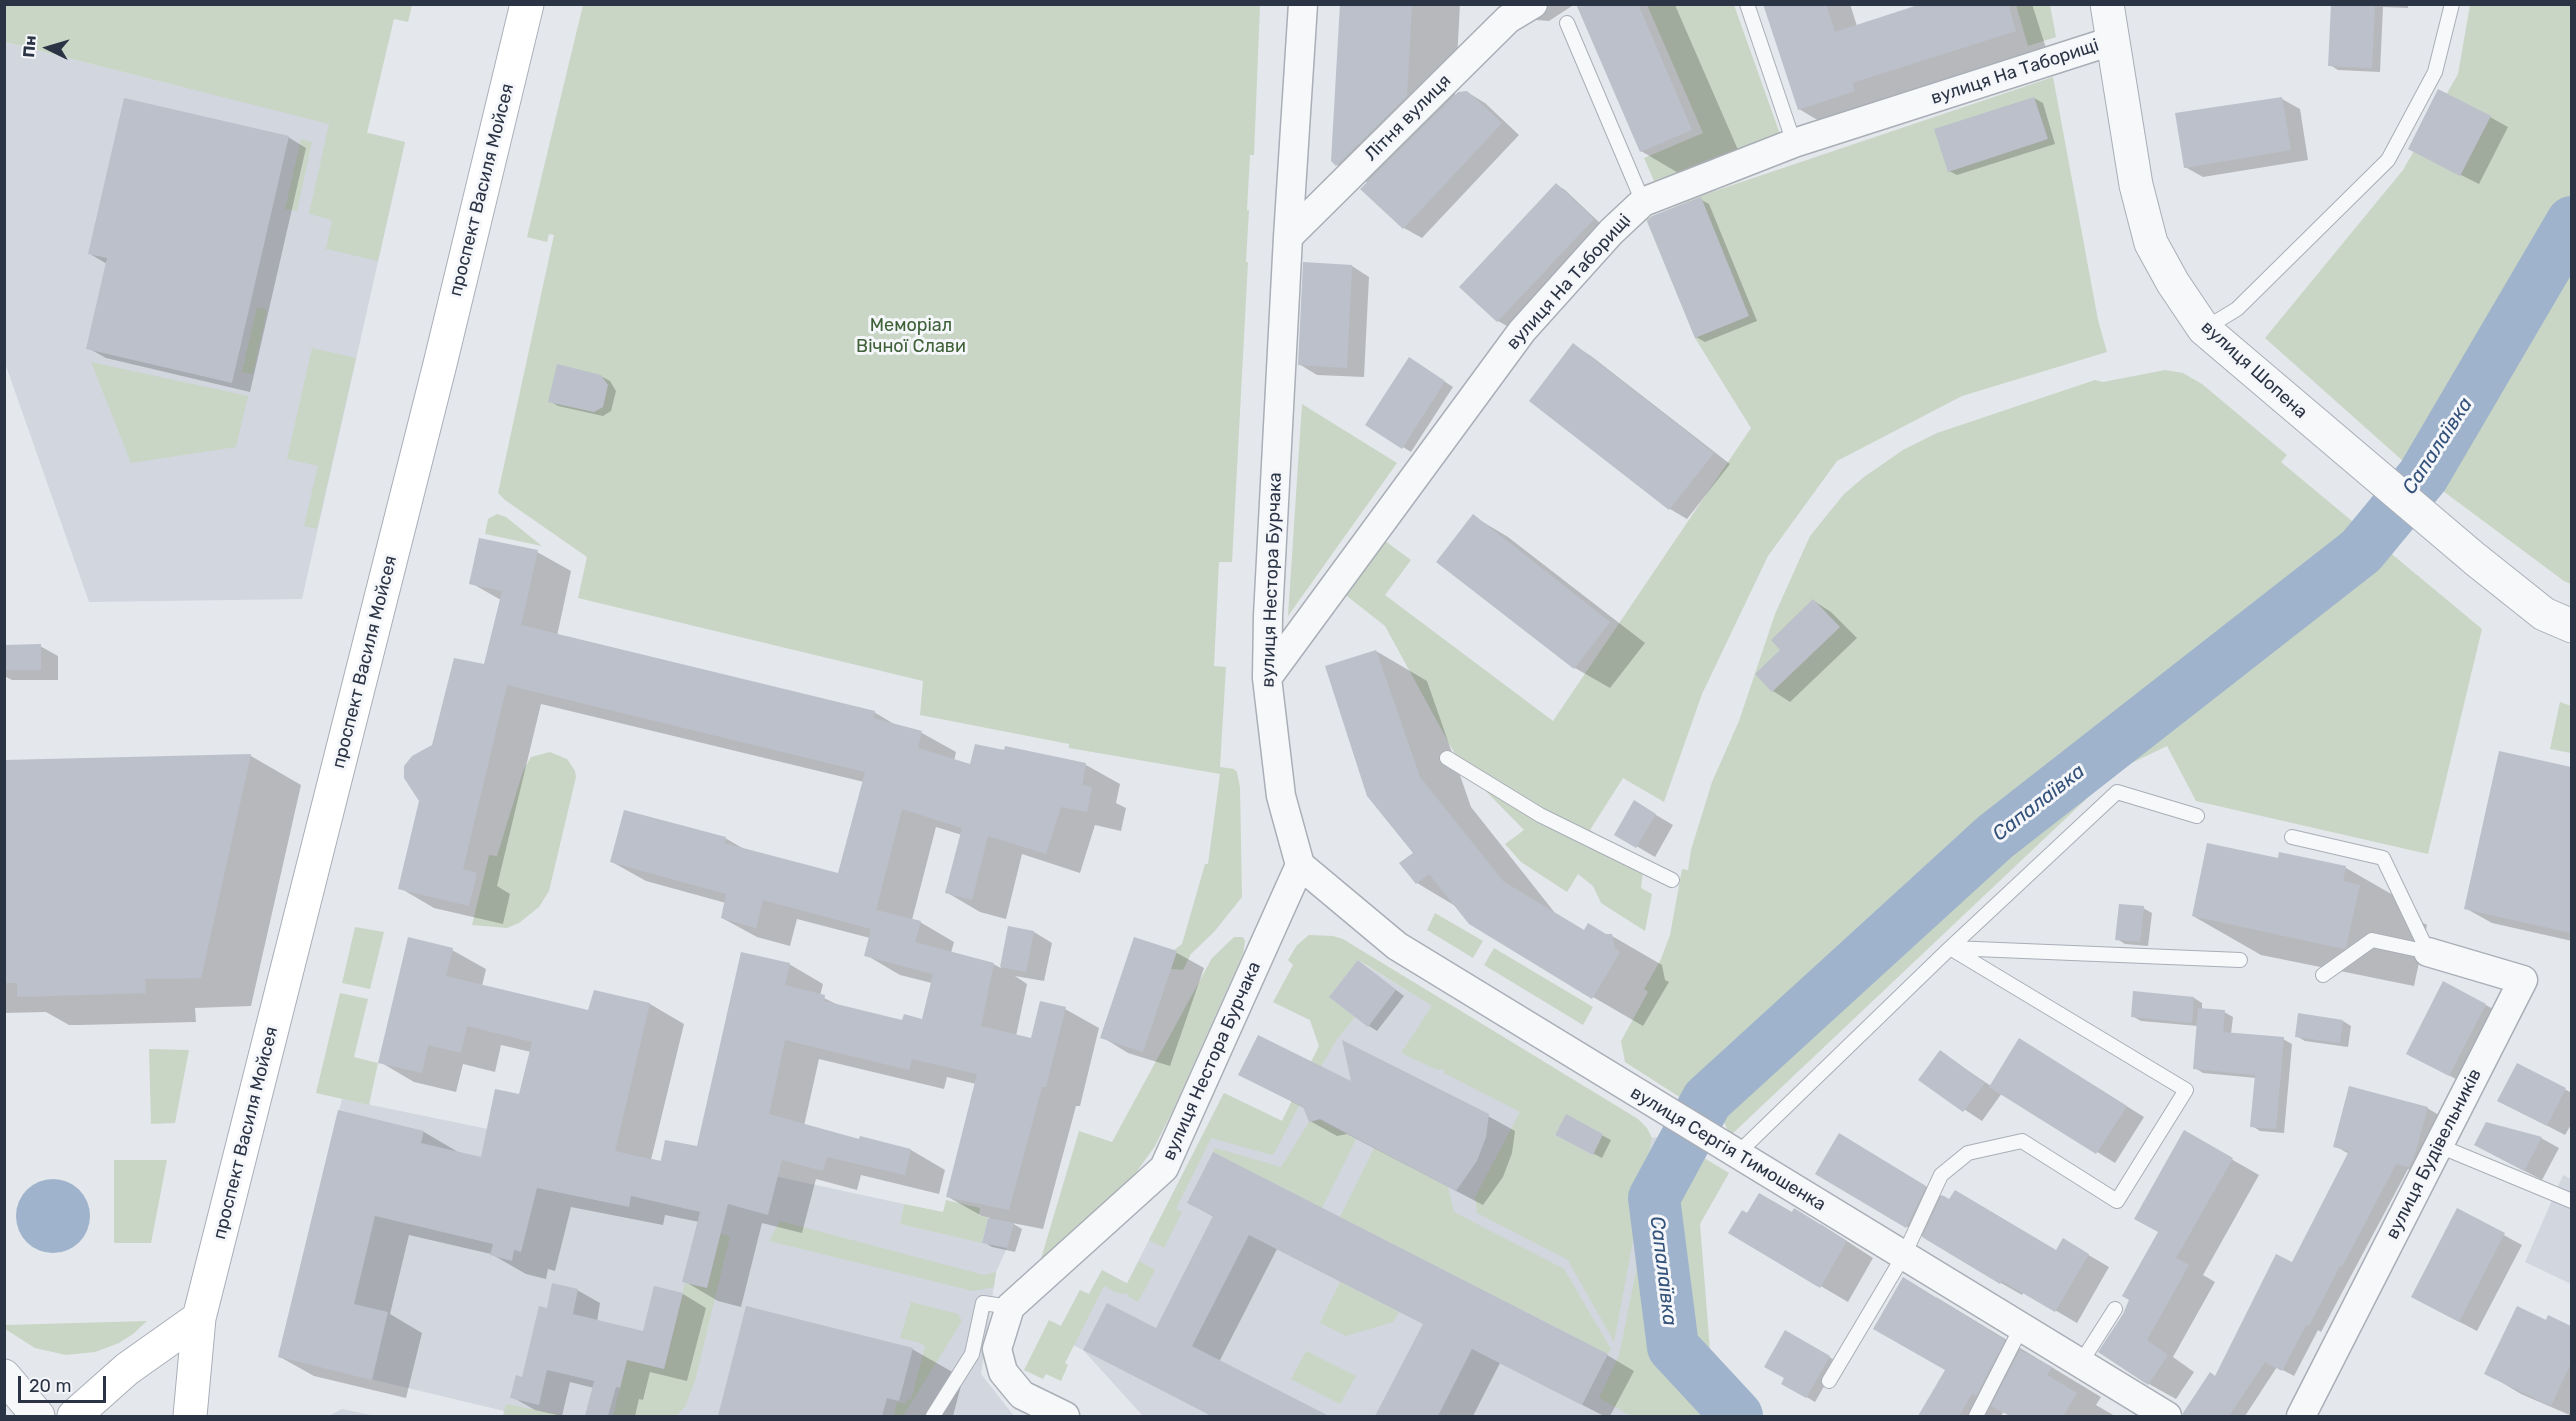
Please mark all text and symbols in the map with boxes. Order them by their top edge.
north arrow [18,18,78,78]
text: Пн [19,35,40,58]
street label: вулиця На Таборищі [1928,35,2102,109]
street label: Літня вулиця [1360,70,1456,166]
street label: проспект Василя Мойсея [445,81,519,299]
street label: вулиця На Таборищі [1502,210,1636,354]
park label: Меморіал Вічної Слави [856,315,966,358]
street label: вулиця Шопена [2196,317,2312,423]
water label: Сапалаївка [2398,393,2478,499]
street label: вулиця Нестора Бурчака [1257,472,1287,688]
street label: проспект Василя Мойсея [328,553,402,771]
water label: Сапалаївка [1988,760,2090,846]
street label: вулиця Нестора Бурчака [1158,958,1266,1164]
street label: проспект Василя Мойсея [209,1024,283,1242]
street label: вулиця Будівельників [2382,1065,2486,1243]
street label: вулиця Сергія Тимошенка [1626,1082,1830,1216]
water label: Сапалаївка [1644,1215,1682,1327]
scale bar [21,1364,110,1402]
text: 20 m [29,1375,71,1397]

